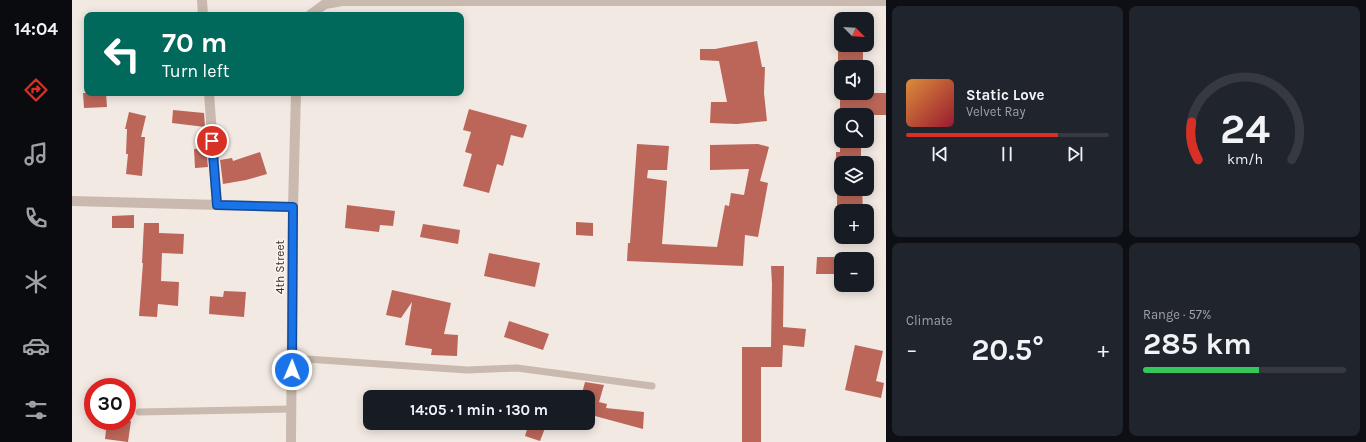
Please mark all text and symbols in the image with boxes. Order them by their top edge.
north arrow [834,12,874,52]
map controls [834,12,874,292]
text: 14:04 [14,18,58,40]
text: 70 m [162,26,227,59]
icon: left [96,28,148,80]
text: Turn left [162,60,230,82]
button: sound [834,60,874,100]
icon: directions [22,76,50,104]
text: Static Love [966,86,1044,104]
text: Velvet Ray [966,104,1026,119]
text: 24 [1220,104,1270,152]
button: search [834,108,874,148]
pin [195,124,229,158]
icon: arrive [201,130,223,152]
icon: music [22,140,50,168]
icon: previous [929,143,951,165]
icon: pause [996,143,1018,165]
icon: next [1064,143,1086,165]
text: km/h [1226,150,1263,167]
button: layers [834,156,874,196]
icon: phone [22,204,50,232]
button: + [834,204,874,244]
street label: 4th Street [273,239,287,294]
button: − [834,252,874,292]
icon: climate [22,268,50,296]
text: Range · 57% [1143,307,1211,322]
text: Climate [906,313,952,328]
text: 285 km [1143,326,1252,362]
icon: car [22,332,50,360]
text: 20.5° [971,332,1044,368]
text: − [906,337,918,363]
text: + [1097,337,1109,363]
position arrow [271,349,313,391]
speed limit sign: 30 [84,378,136,430]
icon: filters [22,396,50,424]
text: 14:05 · 1 min · 130 m [410,401,548,419]

